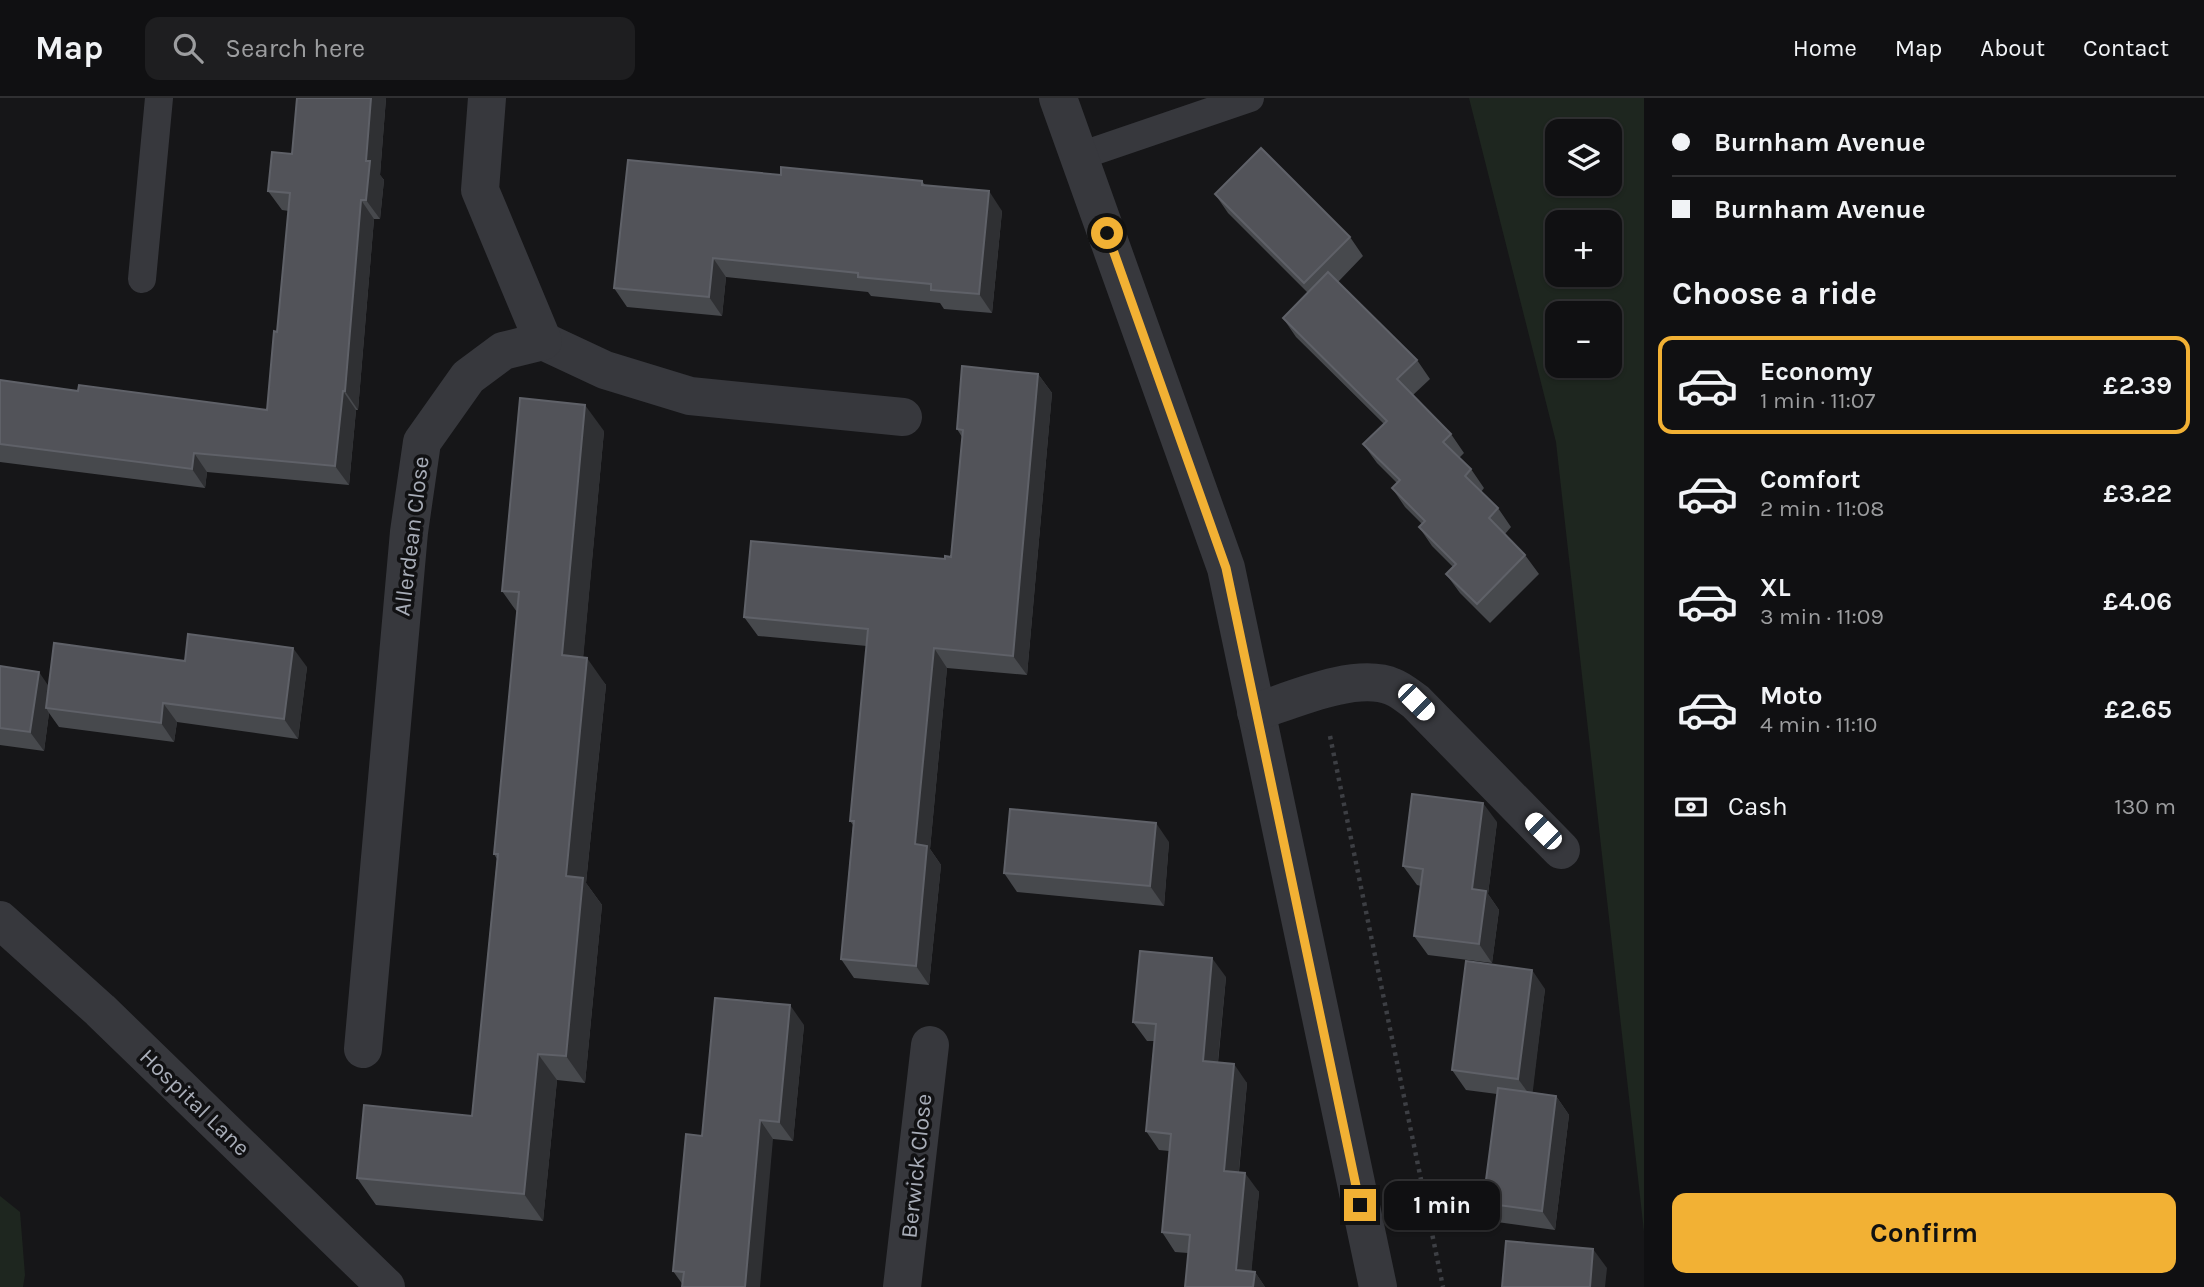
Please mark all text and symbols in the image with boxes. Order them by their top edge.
search box [145,17,635,80]
text: Map [35,29,103,67]
icon: search [169,29,207,67]
text: Search here [225,33,365,64]
text: Home [1793,34,1857,62]
text: Map [1895,34,1942,62]
text: About [1980,34,2045,62]
text: Contact [2083,34,2169,62]
map controls [1545,119,1622,378]
button: layers [1545,119,1622,196]
text: Burnham Avenue [1714,127,1926,158]
text: Burnham Avenue [1714,194,1926,225]
button: + [1545,210,1622,287]
route start [1091,217,1123,249]
text: Choose a ride [1672,275,1877,312]
button: − [1545,301,1622,378]
icon: car [1676,354,1739,417]
text: Economy [1760,356,1872,387]
text: £2.39 [2103,370,2172,401]
text: 1 min · 11:07 [1760,387,1875,414]
street label: Allerdean Close [388,455,435,617]
icon: car [1676,462,1739,525]
text: Comfort [1760,464,1861,495]
text: £3.22 [2103,478,2172,509]
text: 2 min · 11:08 [1760,495,1884,522]
icon: car [1676,570,1739,633]
text: XL [1760,572,1791,603]
text: £4.06 [2103,586,2172,617]
text: 3 min · 11:09 [1760,603,1884,630]
icon: car [1676,678,1739,741]
car [1394,680,1439,724]
text: Moto [1760,680,1822,711]
text: £2.65 [2104,694,2172,725]
text: 4 min · 11:10 [1760,711,1877,738]
icon: cash [1672,788,1710,826]
text: Cash [1728,791,1788,822]
text: 130 m [2114,793,2176,820]
car [1521,809,1566,853]
street label: Hospital Lane [134,1043,255,1162]
street label: Berwick Close [895,1092,938,1240]
callout: 1 min [1384,1180,1500,1230]
route end [1344,1189,1376,1221]
text: 1 min [1413,1192,1471,1219]
button: Confirm [1672,1193,2176,1273]

